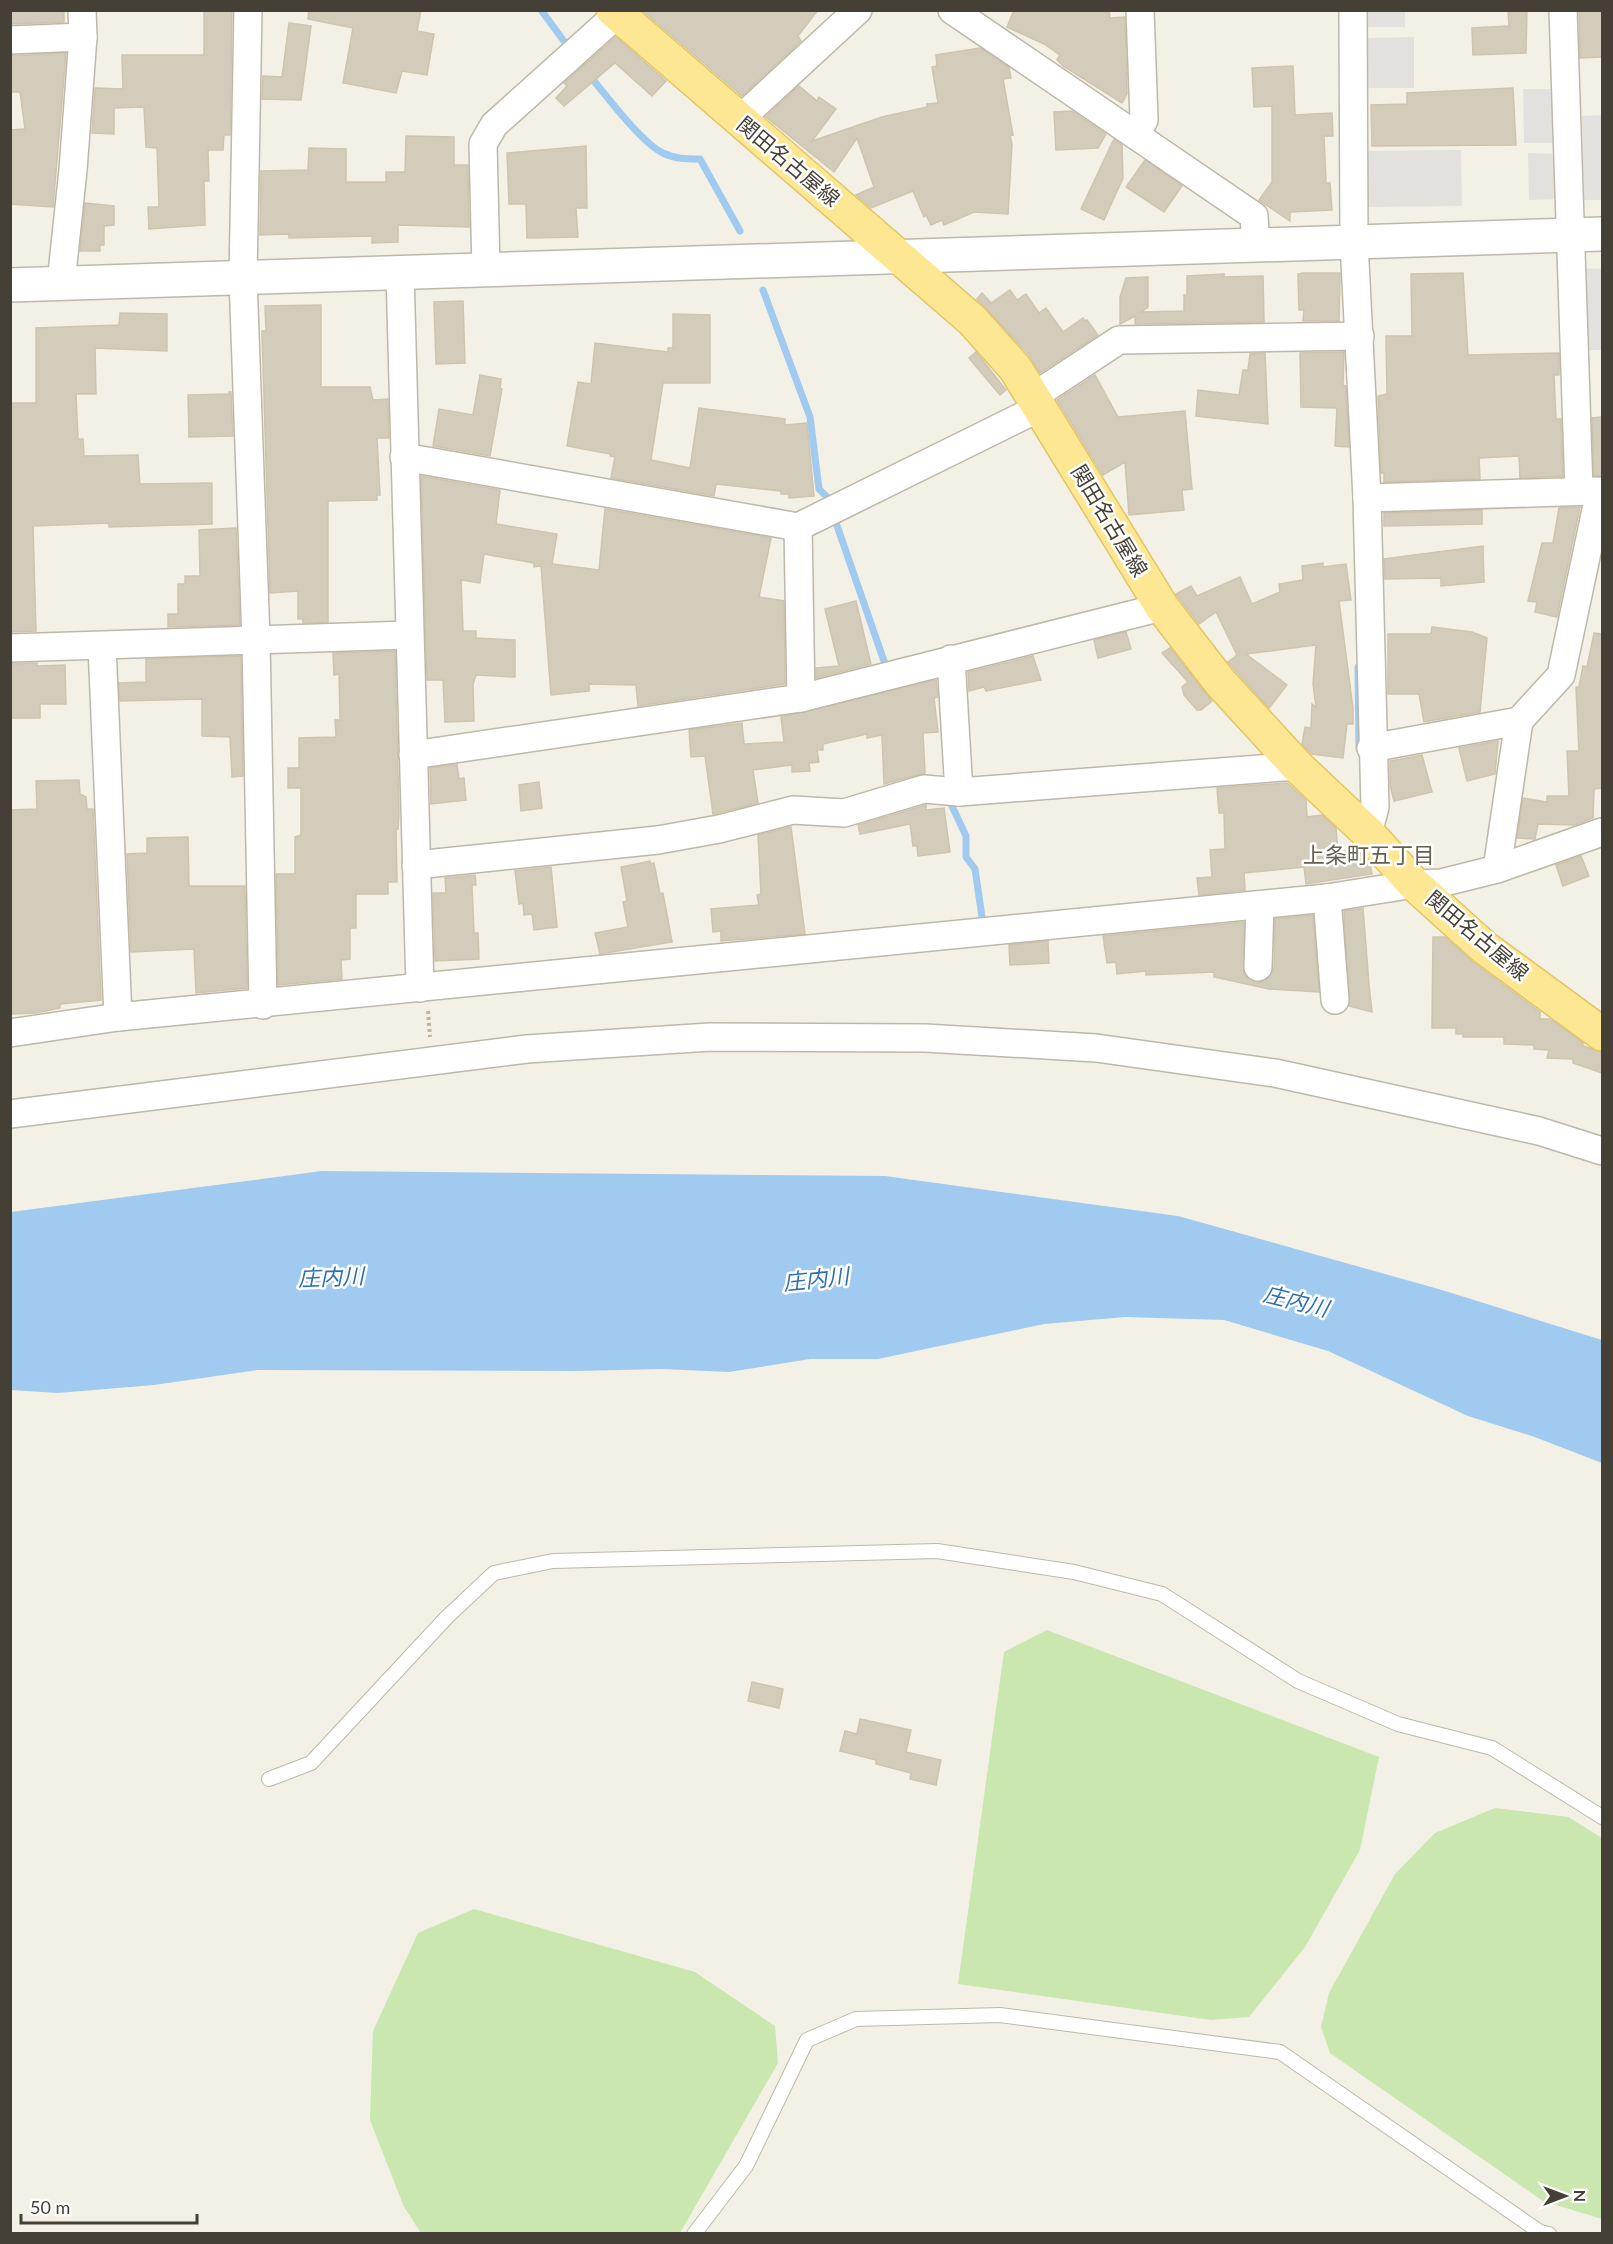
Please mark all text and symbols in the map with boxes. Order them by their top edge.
street label: 関田名古屋線 [733,111,845,211]
street label: 関田名古屋線 [1067,460,1153,581]
district label: 上条町五丁目 [1303,841,1435,868]
street label: 関田名古屋線 [1422,885,1534,985]
water label: 庄内川 [782,1261,852,1295]
water label: 庄内川 [298,1262,366,1291]
water label: 庄内川 [1261,1279,1333,1322]
north arrow [1535,2166,1595,2226]
scale bar [21,2187,196,2225]
text: N [1571,2190,1590,2202]
text: 50 m [30,2196,70,2218]

